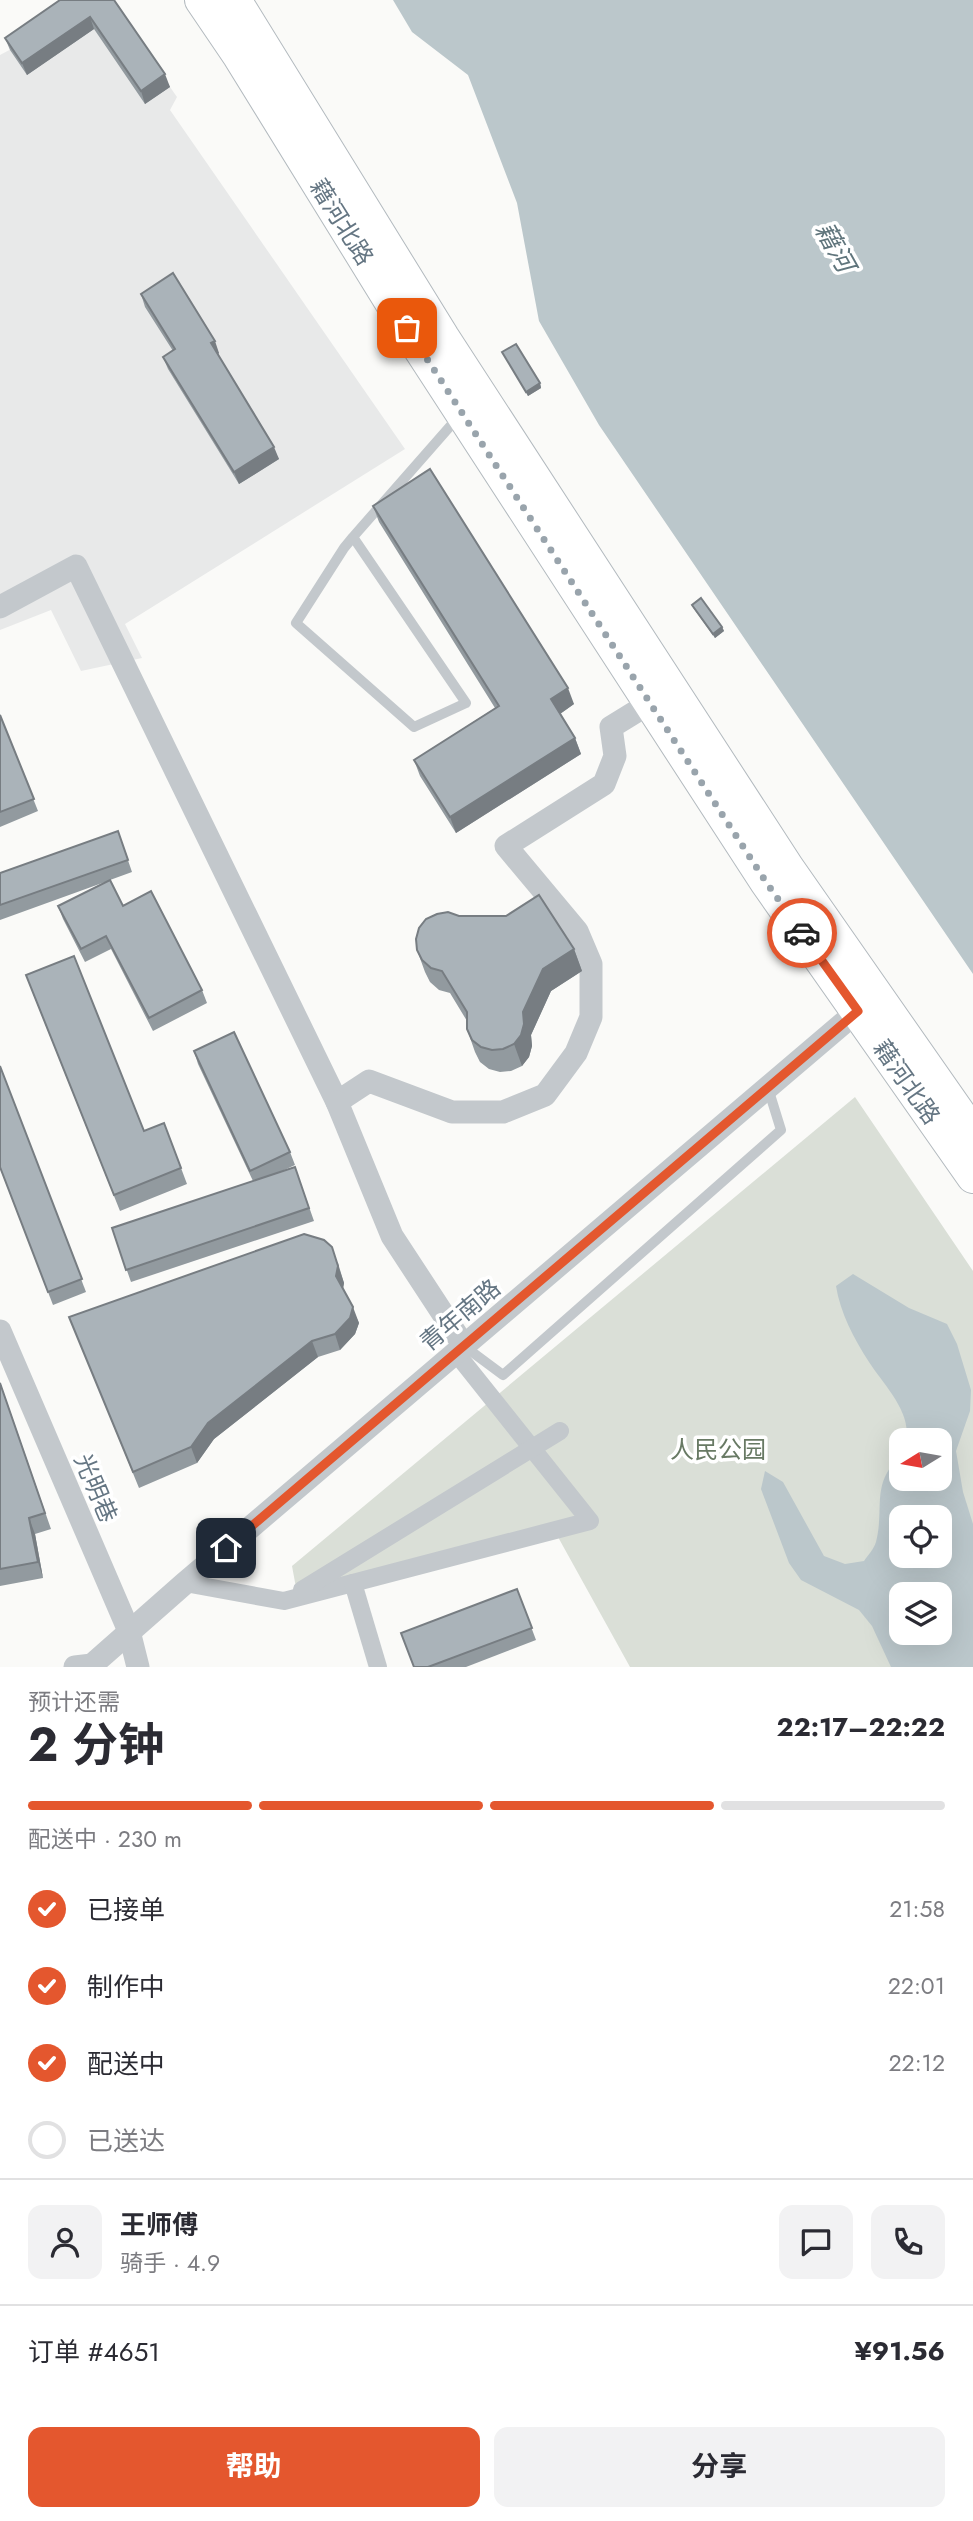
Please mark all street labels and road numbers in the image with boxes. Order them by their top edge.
street label: 藉河北路 [302,172,382,272]
street label: 藉河北路 [865,1033,949,1131]
street label: 青年南路 [412,1271,508,1359]
street label: 光明巷 [66,1448,126,1528]

